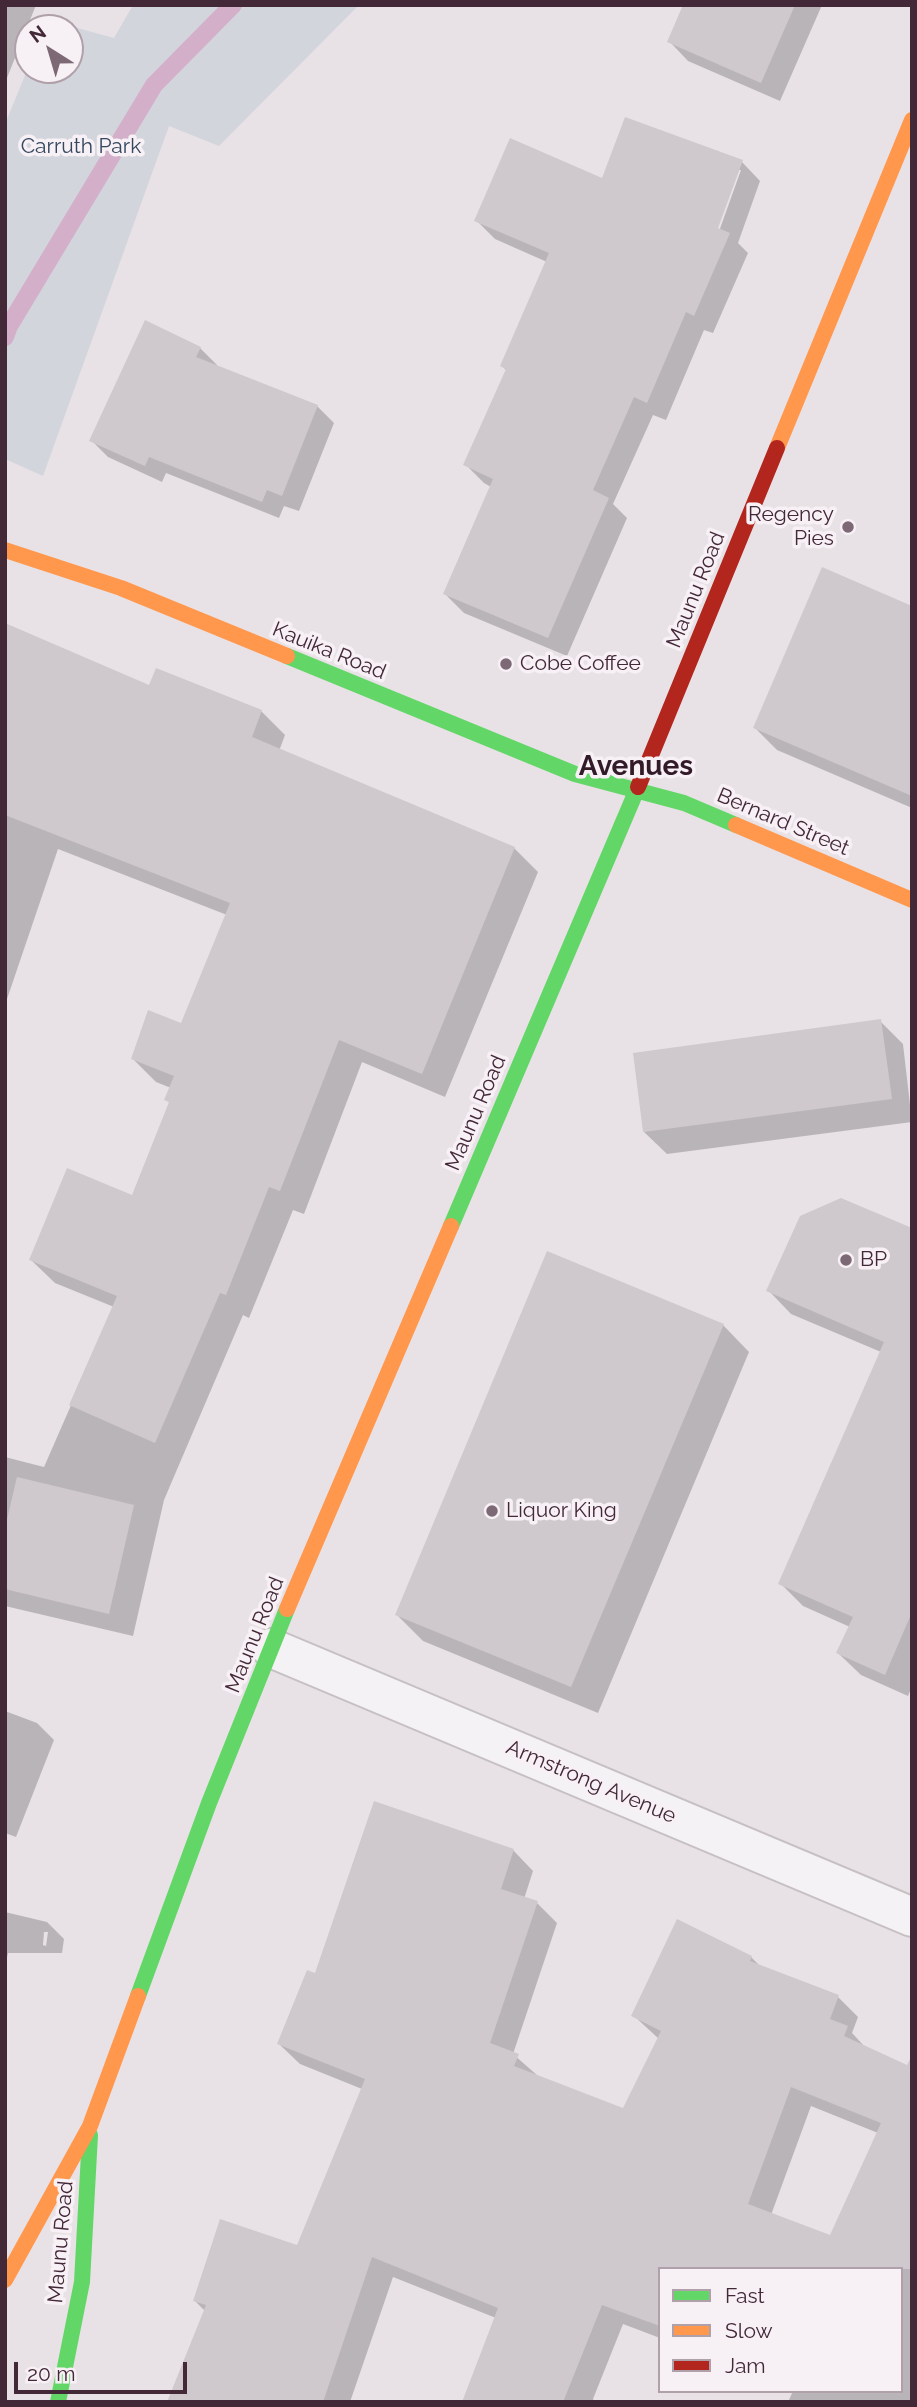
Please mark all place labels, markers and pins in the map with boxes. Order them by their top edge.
place label: Regency Pies [748,502,834,552]
marker: Regency Pies [840,519,856,535]
place label: Cobe Coffee [520,651,641,677]
marker: Cobe Coffee [498,656,514,672]
place label: BP [860,1247,887,1273]
marker: BP [838,1252,854,1268]
place label: Liquor King [506,1498,617,1524]
marker: Liquor King [484,1503,500,1519]

